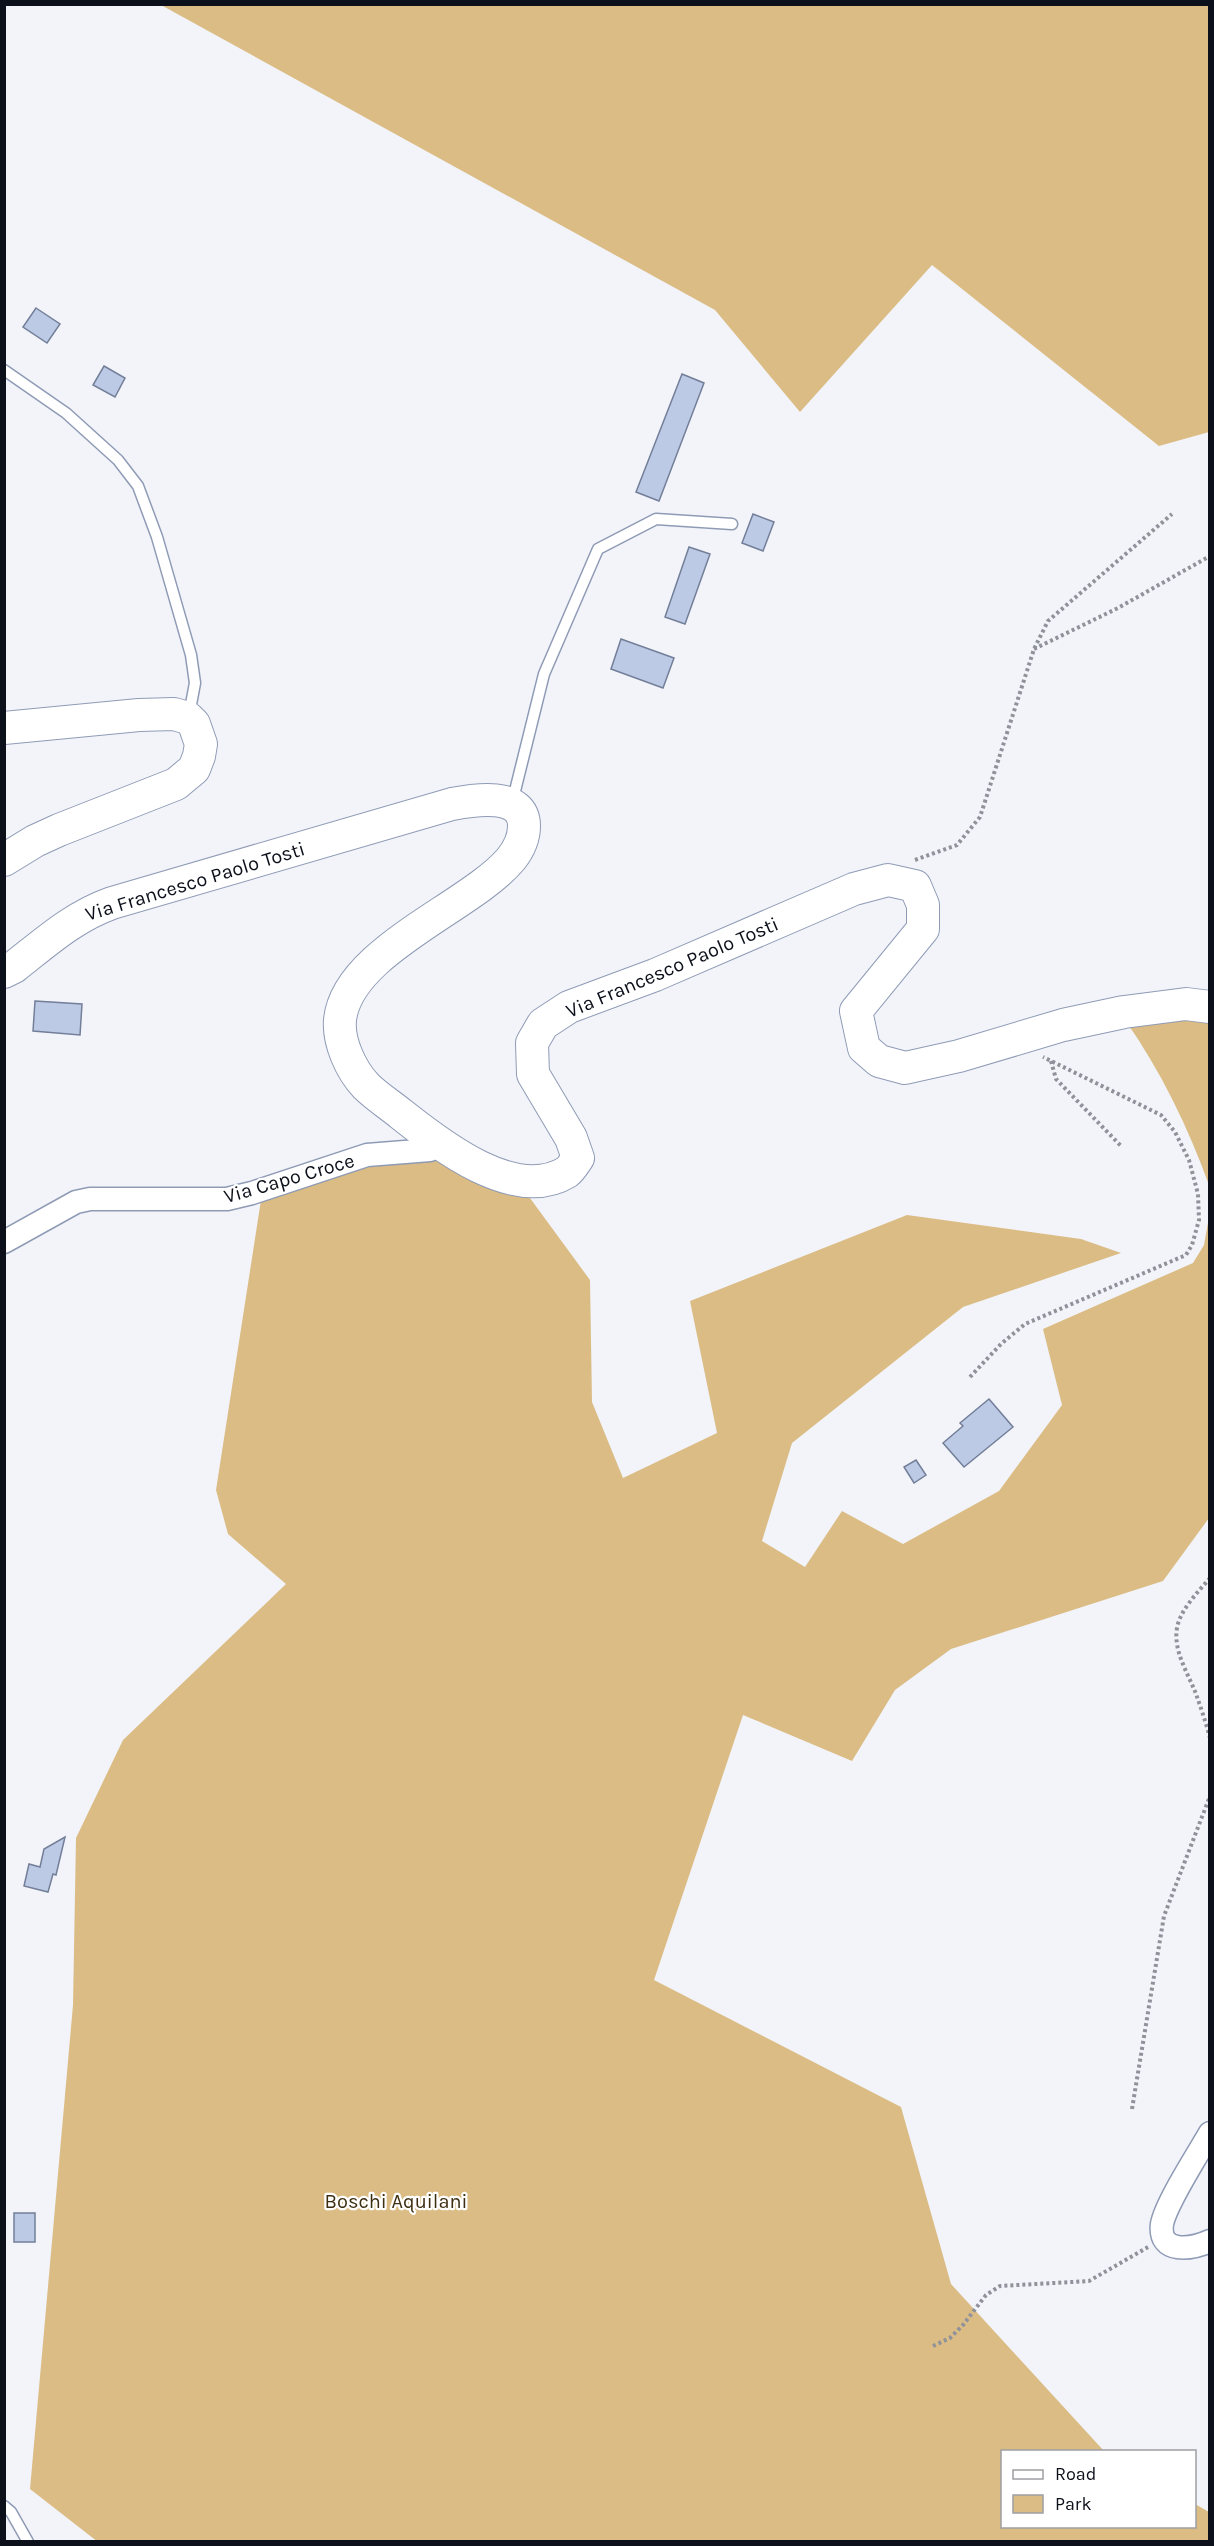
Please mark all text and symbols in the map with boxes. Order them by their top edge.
street label: Via Francesco Paolo Tosti [83,837,308,926]
street label: Via Francesco Paolo Tosti [563,912,782,1023]
street label: Via Capo Croce [221,1149,357,1208]
park label: Boschi Aquilani [325,2190,467,2213]
legend [1001,2450,1196,2528]
text: Road [1055,2463,1096,2485]
text: Park [1055,2493,1092,2515]

